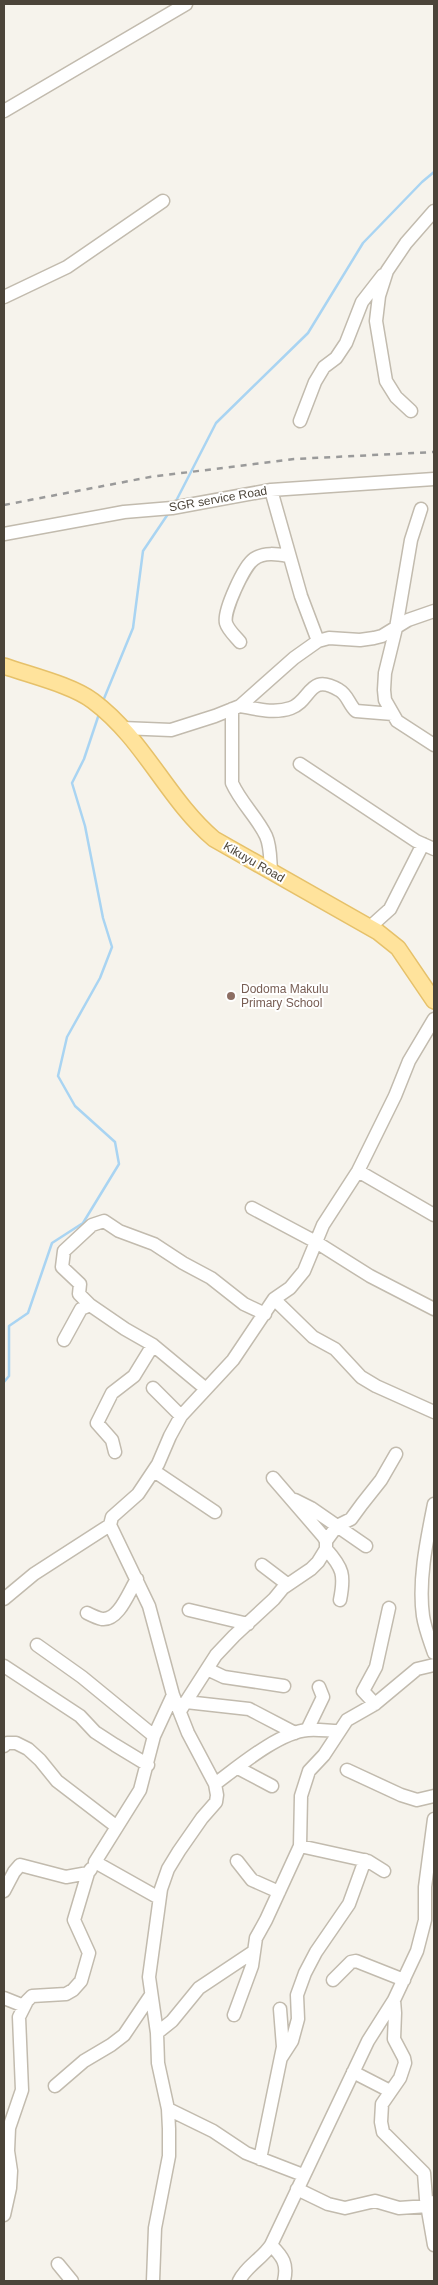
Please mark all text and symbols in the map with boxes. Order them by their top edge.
street label: SGR service Road [168,483,268,515]
street label: Kikuyu Road [221,839,287,885]
place label: Dodoma Makulu Primary School [241,982,328,1010]
marker: Dodoma Makulu Primary School [225,990,237,1002]

